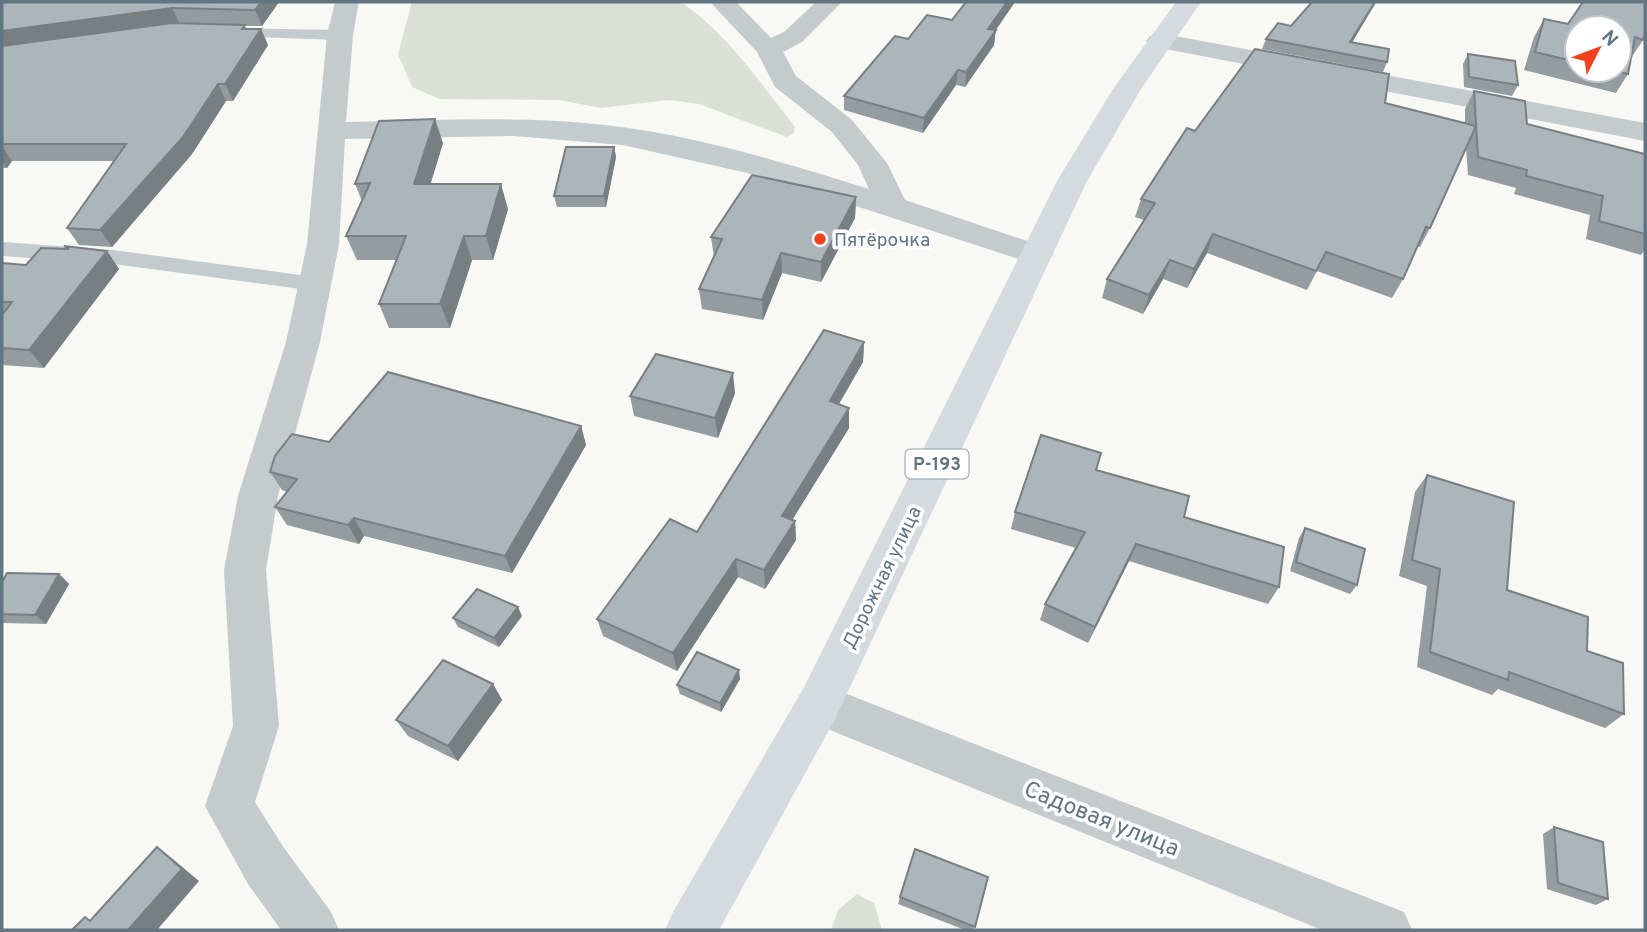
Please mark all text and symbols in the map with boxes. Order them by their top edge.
north arrow [1563,14,1633,84]
text: N [1596,26,1623,52]
place label: Пятёрочка [834,229,930,253]
marker: Пятёрочка [812,231,828,247]
road number: Р-193 [906,450,968,478]
street label: Дорожная улица [838,503,928,653]
street label: Садовая улица [1019,776,1183,865]

